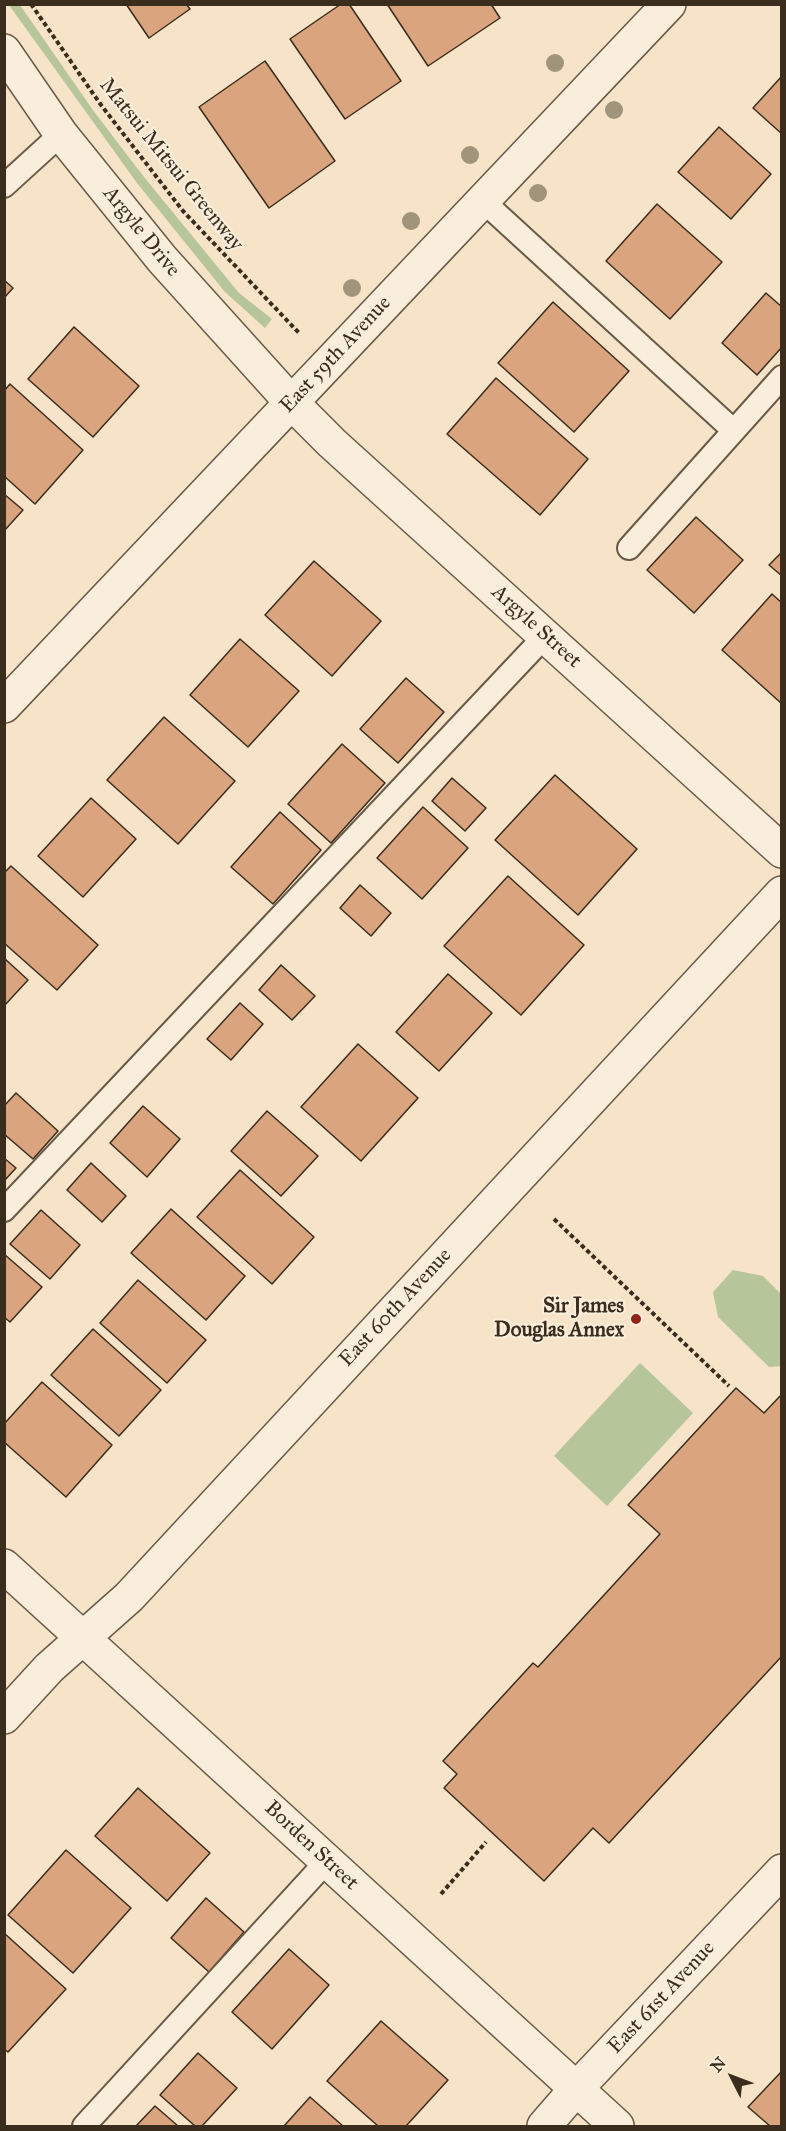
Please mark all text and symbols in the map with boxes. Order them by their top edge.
street label: Matsui Mitsui Greenway [94,74,248,256]
street label: Argyle Drive [97,182,185,282]
street label: East 59th Avenue [275,291,397,419]
street label: Argyle Street [486,580,586,674]
street label: East 60th Avenue [335,1243,457,1373]
place label: Sir James Douglas Annex [494,1294,624,1344]
marker: Sir James Douglas Annex [629,1312,643,1326]
street label: Borden Street [259,1796,363,1896]
street label: East 61st Avenue [603,1936,721,2060]
north arrow [702,2047,762,2107]
text: N [707,2053,730,2076]

